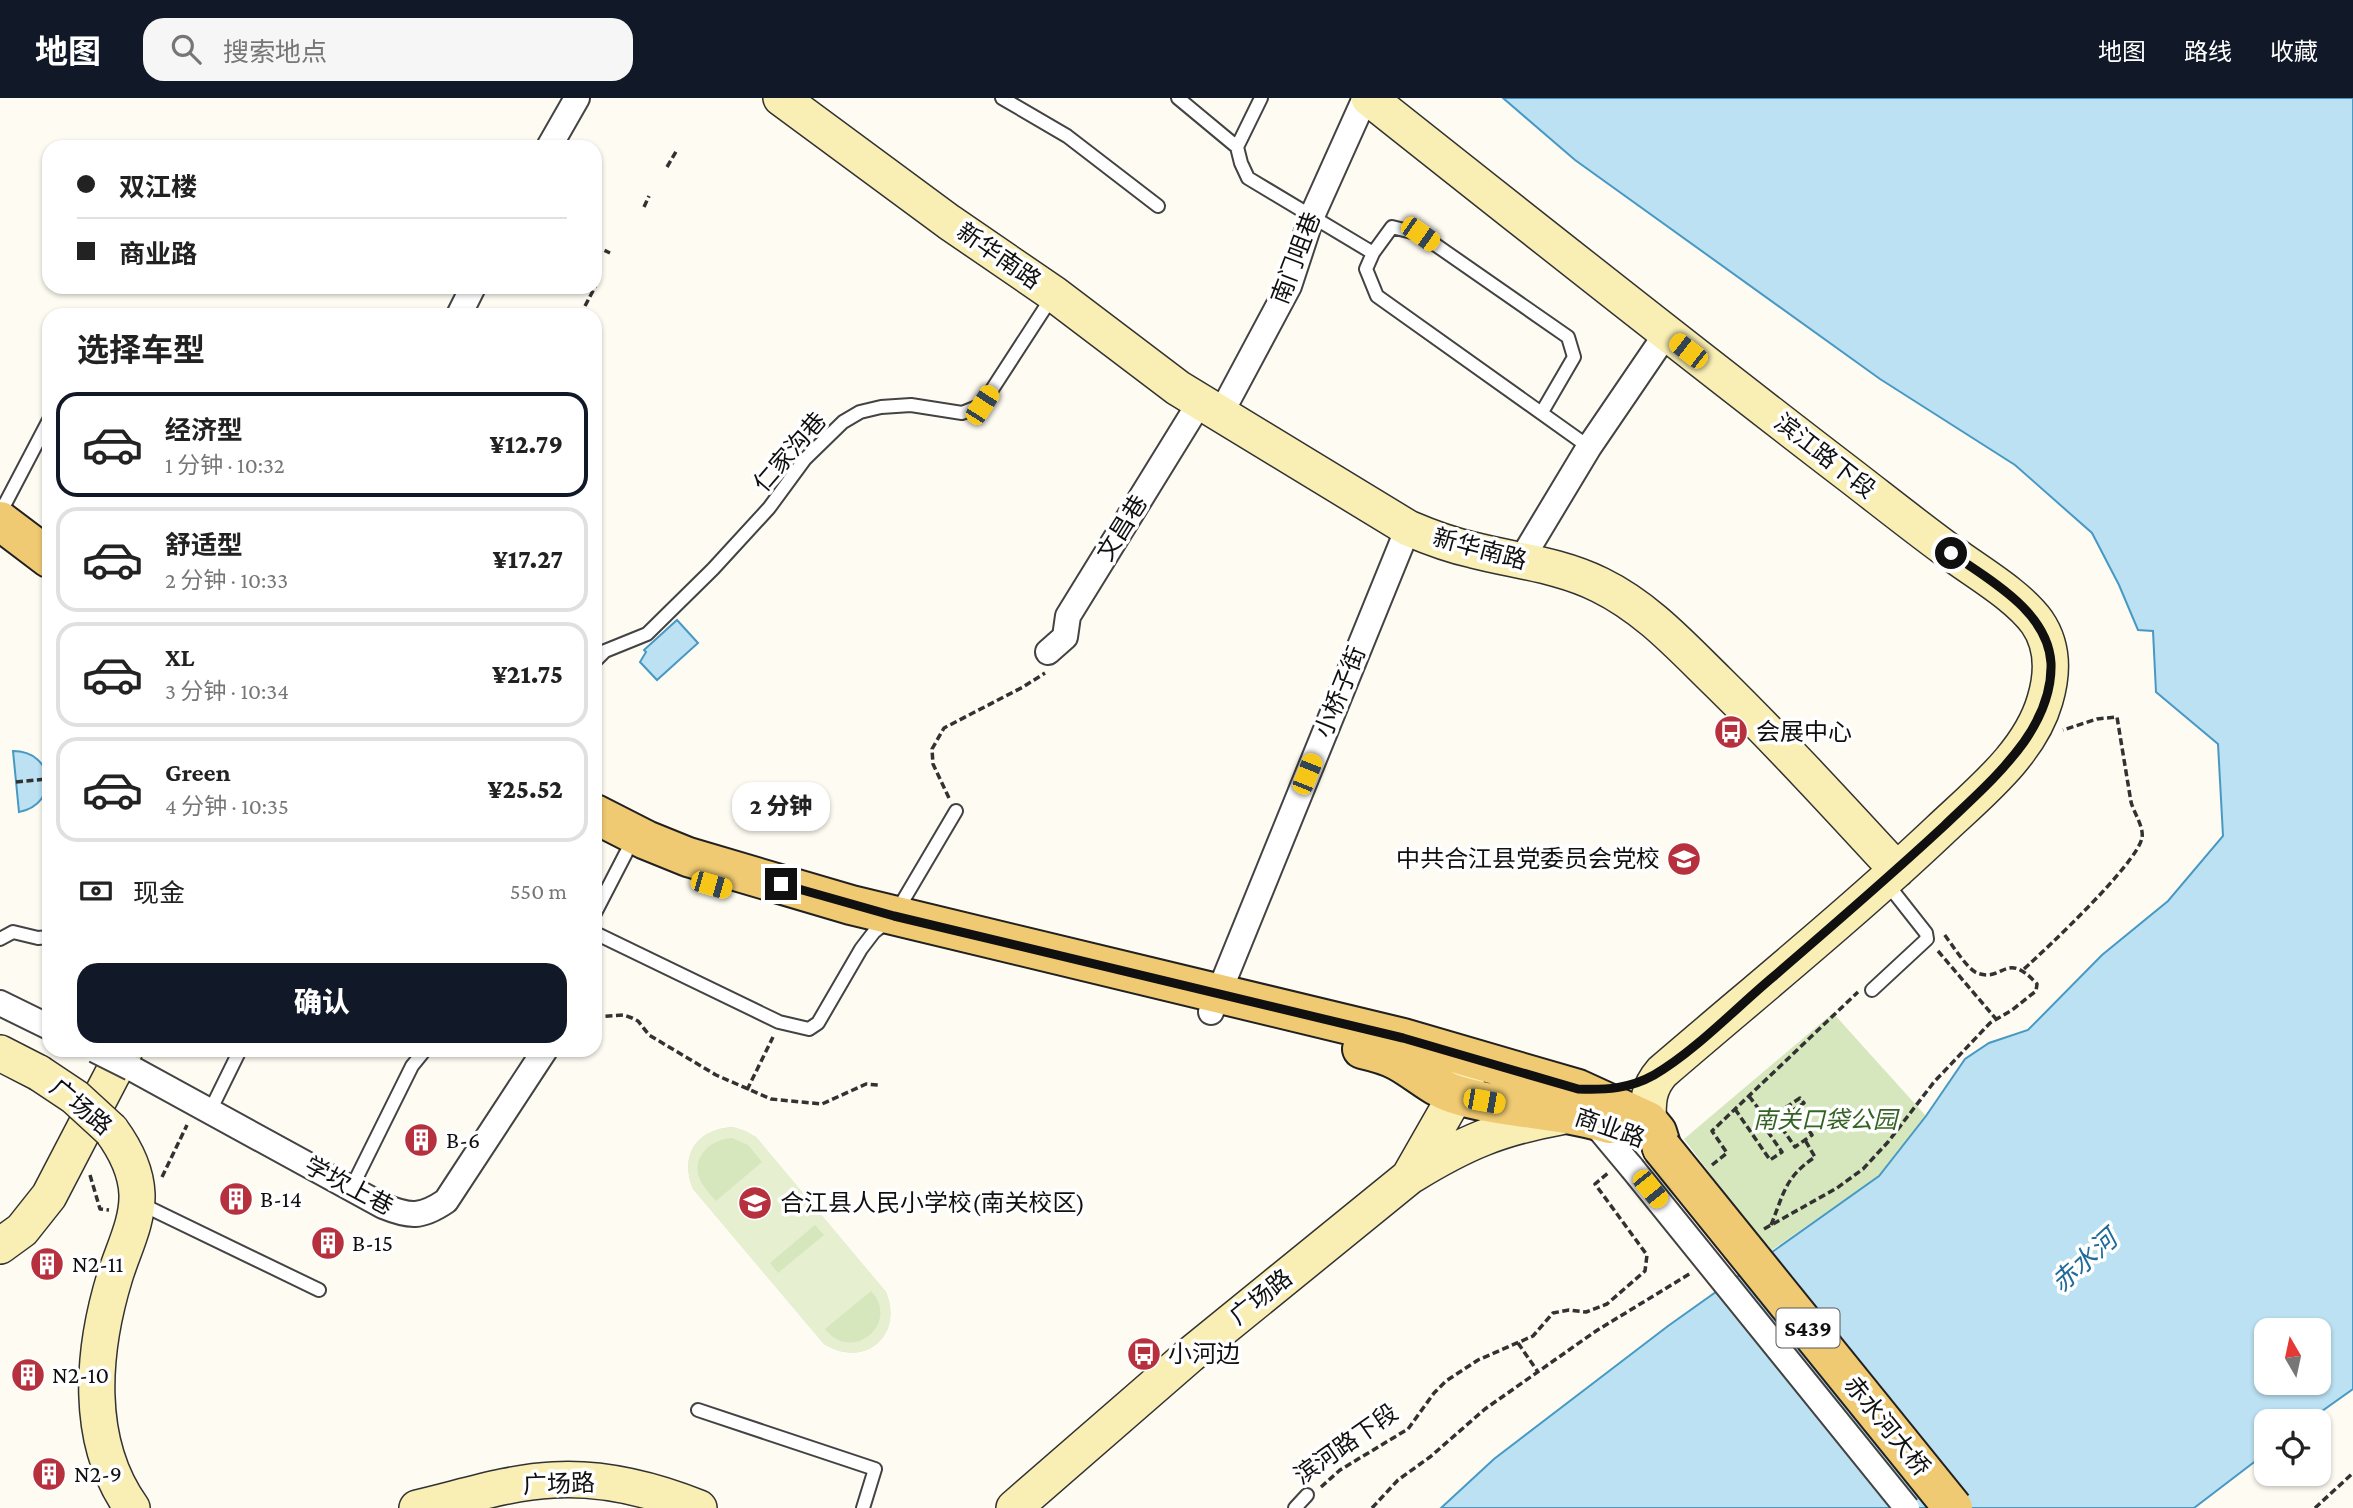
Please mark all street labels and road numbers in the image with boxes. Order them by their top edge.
street label: 南门咀巷 [1266,208,1325,307]
street label: 新华南路 [952,217,1046,294]
street label: 仁家沟巷 [748,407,831,497]
street label: 滨江路下段 [1770,408,1881,503]
street label: 文昌巷 [1091,490,1152,565]
street label: 新华南路 [1430,523,1530,574]
street label: 小桥子街 [1309,642,1370,741]
street label: 广场路 [45,1073,118,1140]
street label: 商业路 [1572,1103,1649,1152]
street label: 学坎上巷 [301,1151,398,1220]
street label: 广场路 [1224,1263,1297,1330]
road number: S439 [1776,1308,1840,1348]
street label: 赤水河大桥 [1839,1371,1936,1481]
street label: 滨河路下段 [1289,1398,1403,1489]
street label: 广场路 [523,1469,595,1498]

